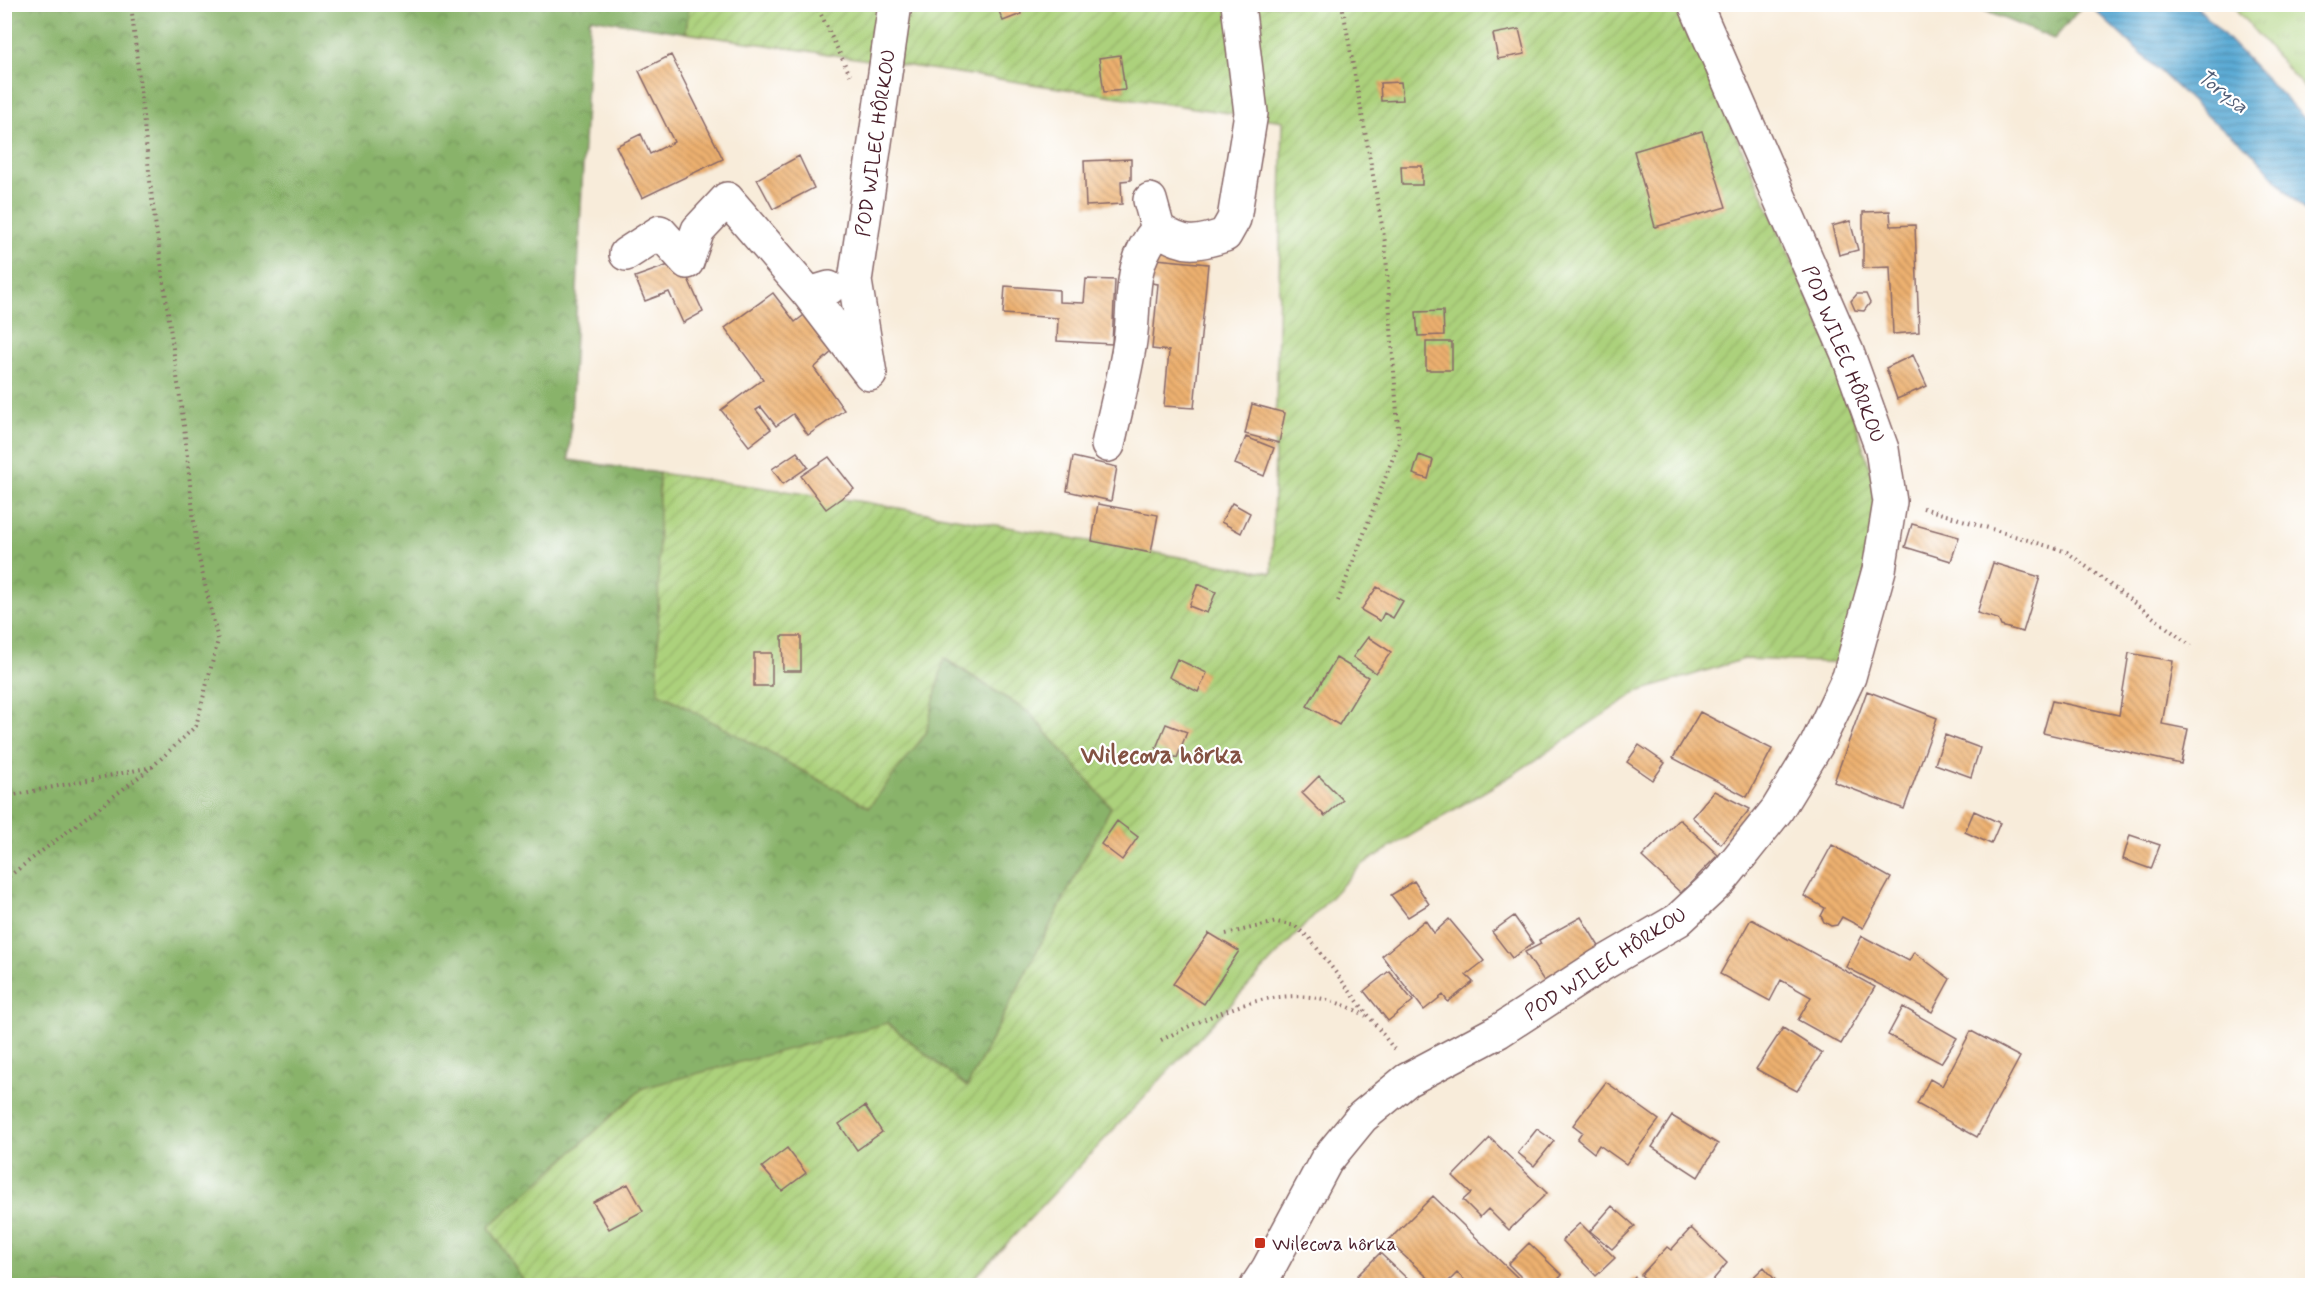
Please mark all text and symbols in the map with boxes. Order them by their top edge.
street label: POD WILEC HÔRKOU [850,48,903,239]
water label: Torysa [2191,63,2253,120]
street label: POD WILEC HÔRKOU [1795,262,1890,447]
district label: Wilecova hôrka [1080,739,1243,773]
street label: POD WILEC HÔRKOU [1519,902,1692,1027]
place label: Wilecova hôrka [1272,1231,1397,1258]
marker: Wilecova hôrka [1253,1236,1267,1250]

